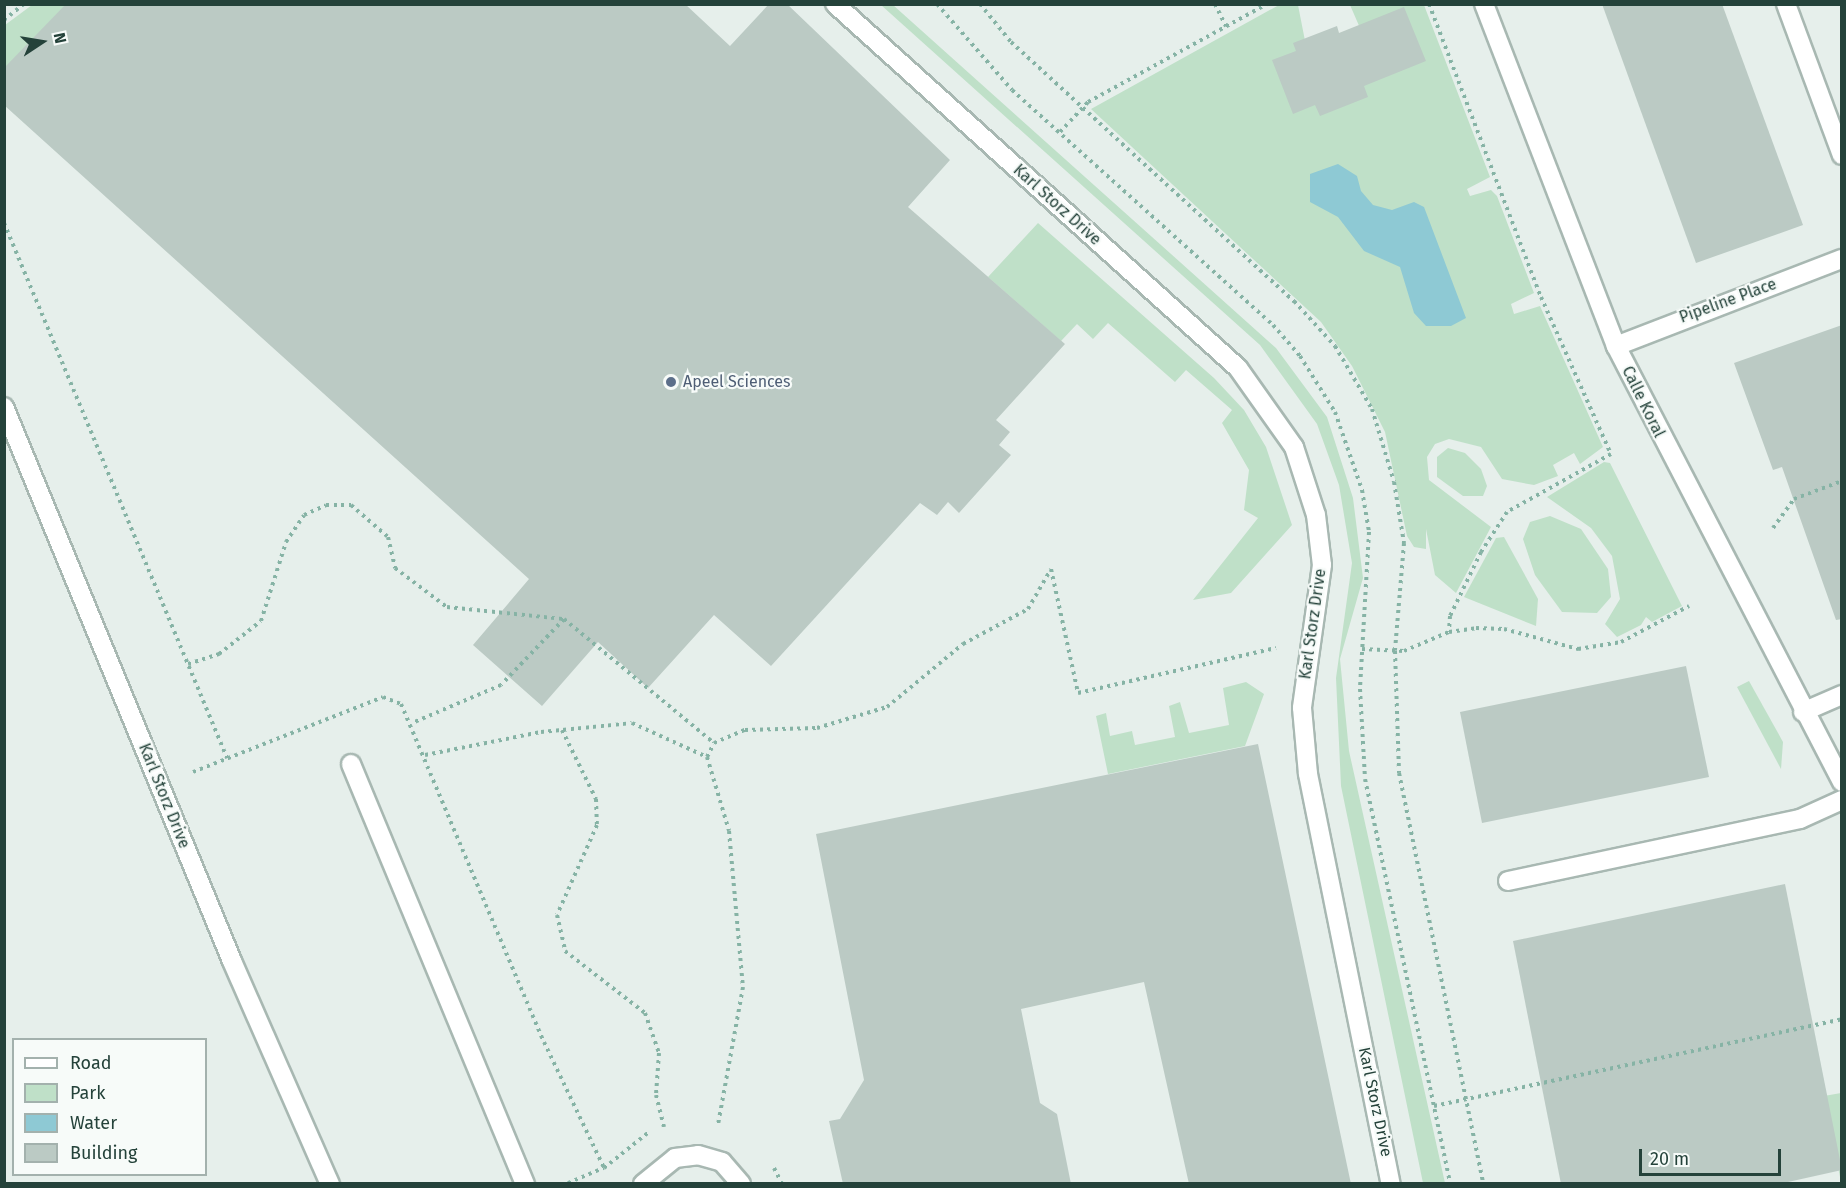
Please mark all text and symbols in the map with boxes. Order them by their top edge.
north arrow [12,12,72,72]
text: N [50,31,70,45]
street label: Karl Storz Drive [1009,161,1105,249]
street label: Pipeline Place [1677,275,1779,327]
street label: Calle Koral [1617,363,1669,441]
place label: Apeel Sciences [683,372,791,392]
marker: Apeel Sciences [664,375,678,389]
street label: Karl Storz Drive [1296,567,1330,681]
street label: Karl Storz Drive [134,741,194,851]
legend [12,1038,207,1176]
street label: Karl Storz Drive [1354,1045,1396,1159]
text: Road [70,1052,112,1074]
text: Park [70,1082,105,1104]
text: Water [70,1112,117,1134]
scale bar [1642,1137,1784,1175]
text: Building [70,1142,137,1164]
text: 20 m [1650,1148,1689,1170]

